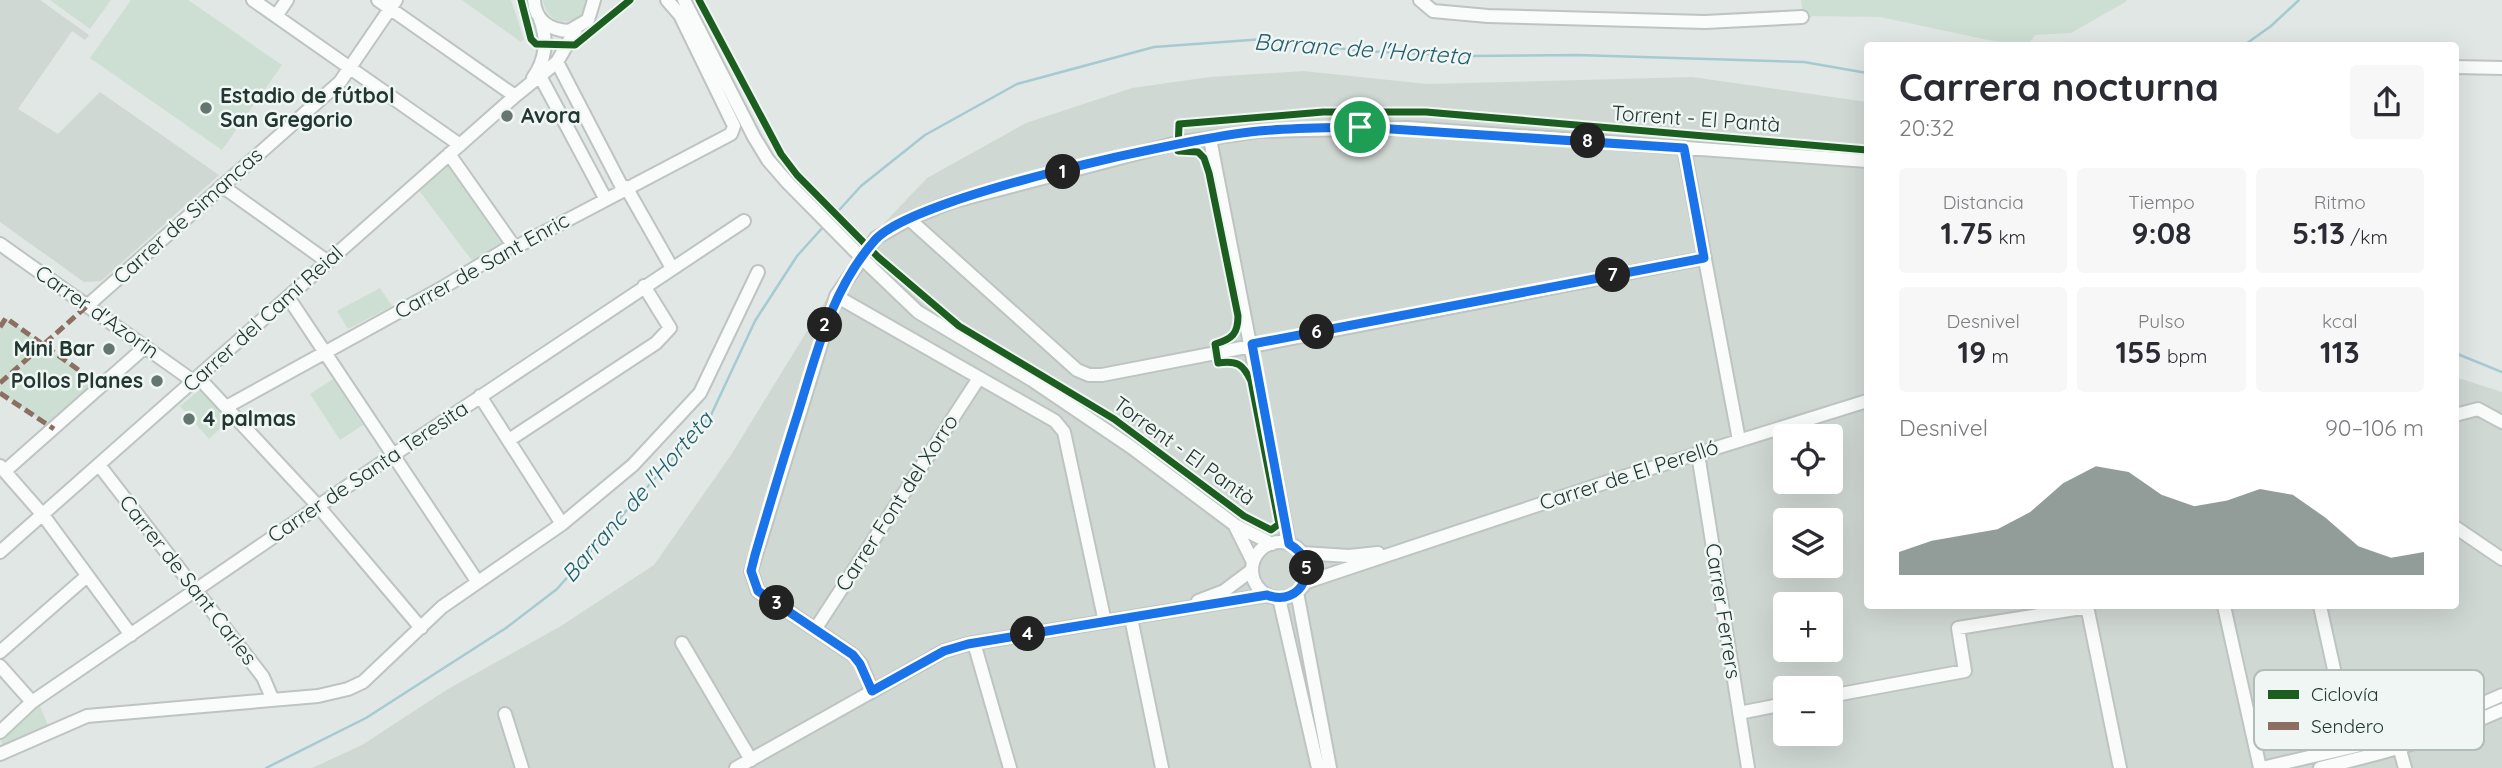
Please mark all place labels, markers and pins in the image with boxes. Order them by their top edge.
place label: Estadio de fútbol San Gregorio [220,82,395,132]
pin [1330,97,1390,157]
marker: Estadio de fútbol San Gregorio [198,100,214,116]
place label: Avora [521,102,581,128]
marker: Avora [499,108,515,124]
pin: 8 [1570,124,1606,158]
pin: 1 [1046,154,1080,190]
pin: 7 [1596,258,1630,292]
pin: 2 [808,308,842,342]
pin: 6 [1300,314,1334,350]
place label: Mini Bar [13,335,95,361]
marker: Mini Bar [101,341,117,357]
place label: Pollos Planes [11,367,143,393]
marker: Pollos Planes [149,373,165,389]
place label: 4 palmas [203,405,296,431]
marker: 4 palmas [181,411,197,427]
pin: 5 [1290,550,1324,586]
pin: 3 [760,586,794,620]
pin: 4 [1010,616,1046,652]

